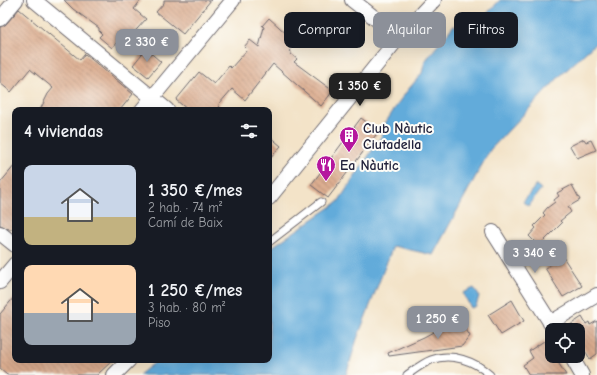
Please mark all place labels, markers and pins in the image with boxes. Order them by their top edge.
pin: 2 330 € [110,29,184,63]
pin: 1 350 € [323,73,397,107]
place label: Club Nàutic Ciutadella [363,120,433,153]
building icon: Club Nàutic Ciutadella [338,125,360,153]
restaurant icon: Ea Nàutic [315,154,337,182]
place label: Ea Nàutic [340,157,399,174]
pin: 3 340 € [498,240,572,274]
pin: 1 250 € [401,306,475,340]

